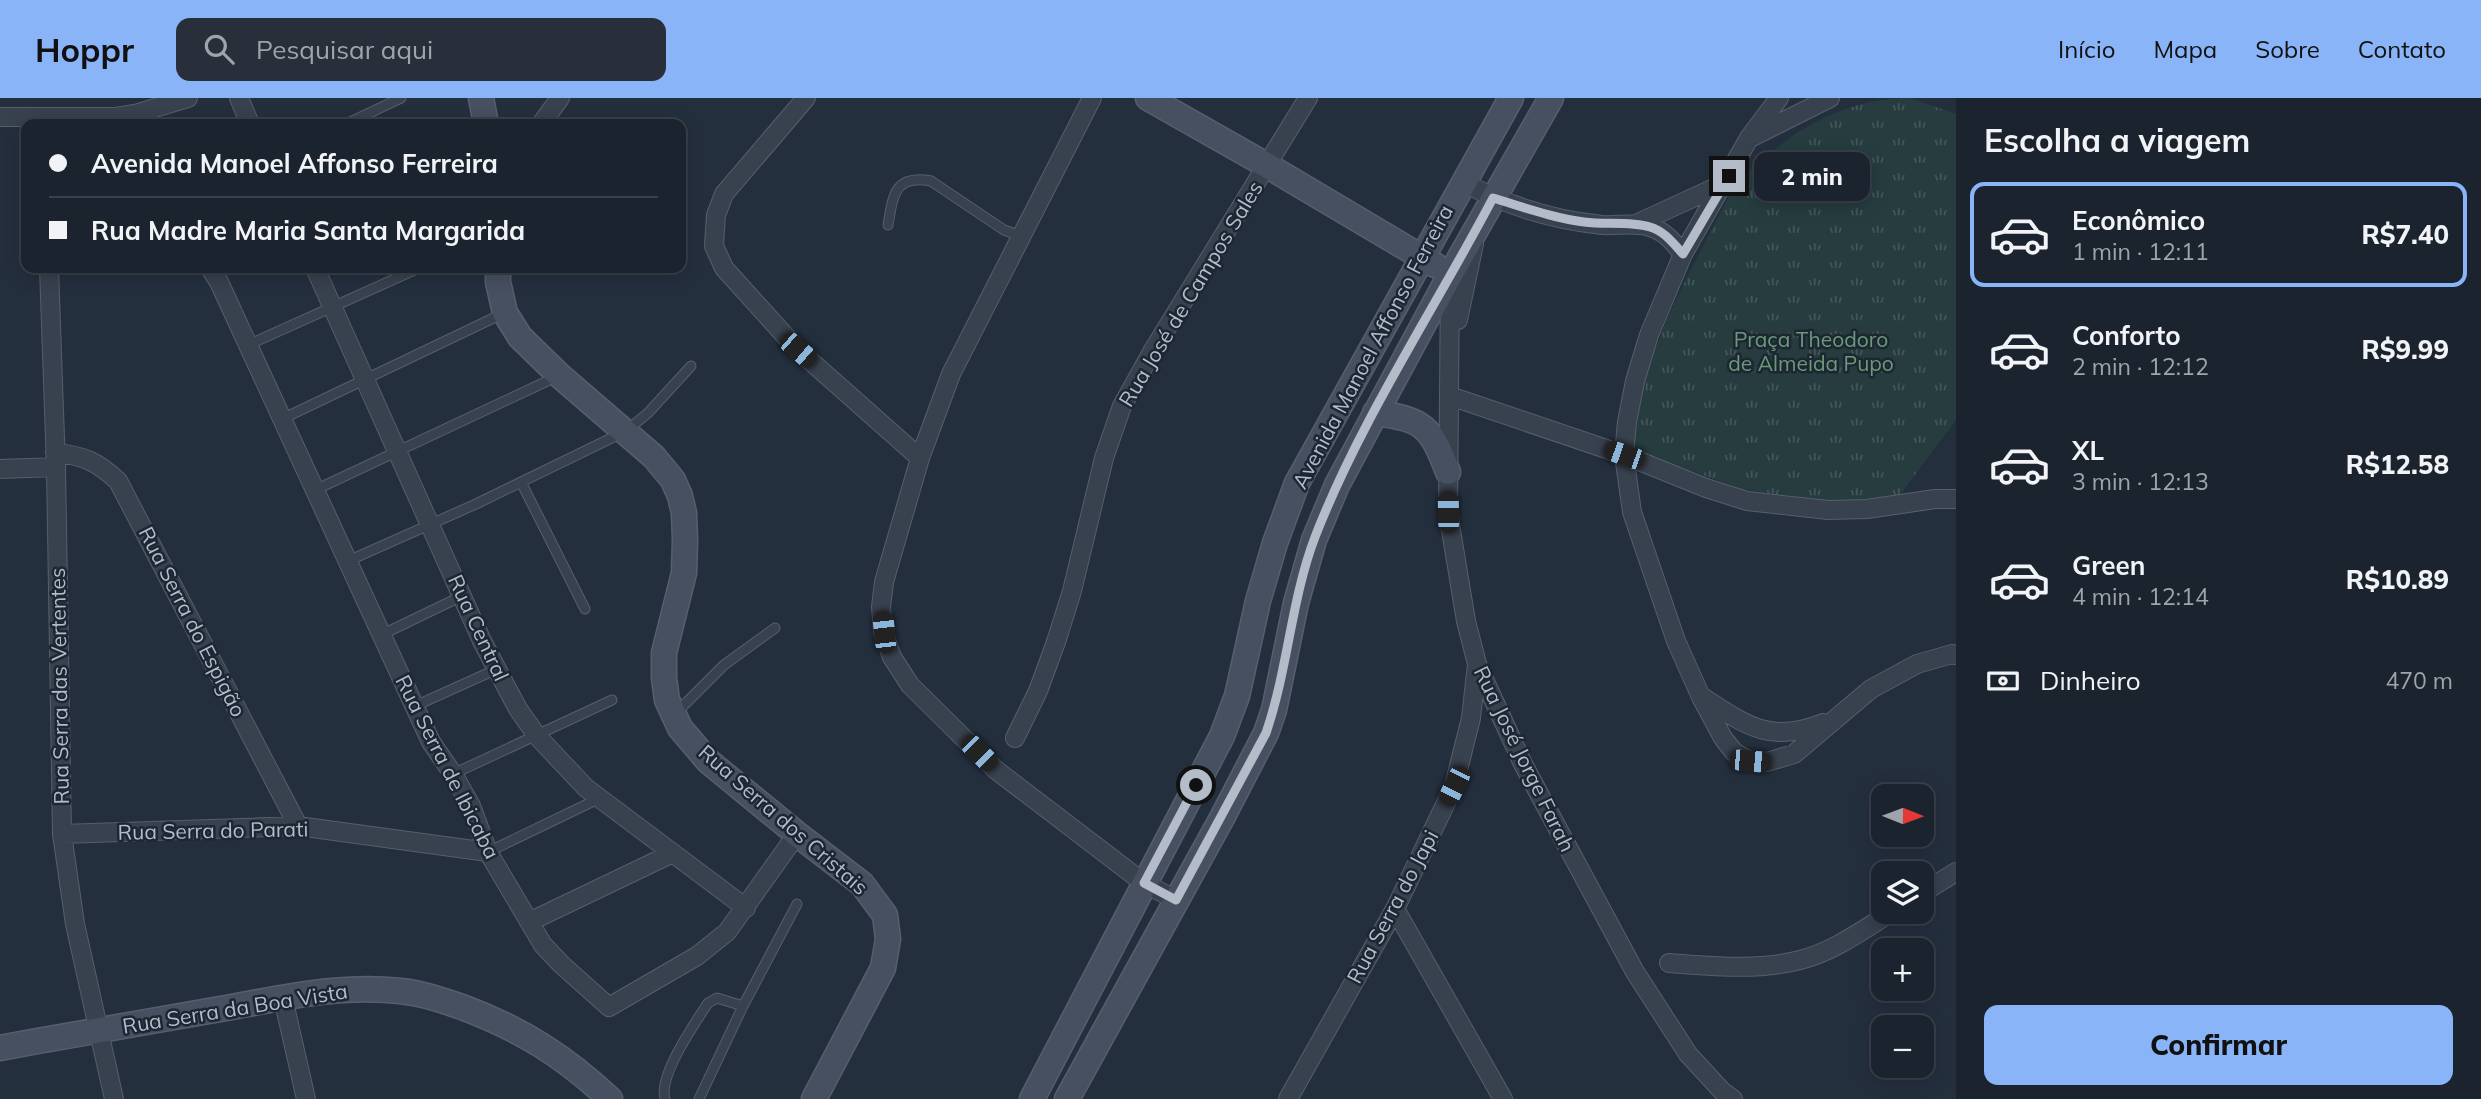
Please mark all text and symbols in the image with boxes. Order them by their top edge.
search box [176,18,666,81]
text: Hoppr [35,29,134,70]
icon: search [200,30,238,68]
text: Pesquisar aqui [256,33,433,66]
text: Início [2058,34,2115,64]
text: Mapa [2153,34,2217,64]
text: Sobre [2255,34,2320,64]
text: Contato [2358,34,2446,64]
text: Escolha a viagem [1984,120,2250,160]
text: Avenida Manoel Affonso Ferreira [91,147,498,180]
callout: 2 min [1754,152,1869,200]
route end [1713,160,1745,192]
text: 2 min [1781,162,1843,191]
street label: Rua José de Campos Sales [1112,176,1268,411]
street label: Avenida Manoel Affonso Ferreira [1286,200,1458,493]
icon: car [1988,203,2051,266]
text: Econômico [2072,204,2205,237]
text: Rua Madre Maria Santa Margarida [91,214,525,247]
text: R$7.40 [2361,218,2449,251]
text: 1 min · 12:11 [2072,237,2209,266]
icon: car [1988,318,2051,381]
text: Conforto [2072,319,2181,352]
park label: Praça Theodoro de Almeida Pupo [1728,326,1894,376]
car [776,328,821,372]
text: R$9.99 [2361,333,2449,366]
text: 2 min · 12:12 [2072,352,2209,381]
icon: car [1988,433,2051,496]
text: XL [2072,434,2104,467]
car [1601,438,1648,472]
text: R$12.58 [2346,448,2449,481]
text: 3 min · 12:13 [2072,467,2209,496]
car [1438,491,1459,533]
street label: Rua Serra do Espigão [134,522,252,721]
icon: car [1988,548,2051,611]
text: Green [2072,549,2145,582]
text: R$10.89 [2346,563,2449,596]
street label: Rua Serra das Vertentes [44,567,74,805]
street label: Rua Central [443,570,515,685]
text: 4 min · 12:14 [2072,582,2209,611]
car [872,610,897,654]
street label: Rua José Jorge Farah [1469,661,1581,856]
icon: cash [1984,662,2022,700]
text: Dinheiro [2040,664,2141,697]
text: 470 m [2385,666,2453,695]
street label: Rua Serra de Ibicaba [390,670,506,863]
car [957,731,1002,775]
street label: Rua Serra dos Cristais [694,739,874,900]
car [1729,749,1772,773]
car [1436,763,1473,809]
route start [1180,769,1212,801]
north arrow [1871,784,1934,847]
map controls [1871,784,1934,1078]
street label: Rua Serra do Parati [117,815,309,845]
street label: Rua Serra do Japi [1341,826,1443,988]
button: layers [1871,861,1934,924]
button: + [1871,938,1934,1001]
street label: Rua Serra da Boa Vista [120,977,349,1039]
button: Confirmar [1984,1005,2453,1085]
button: − [1871,1015,1934,1078]

